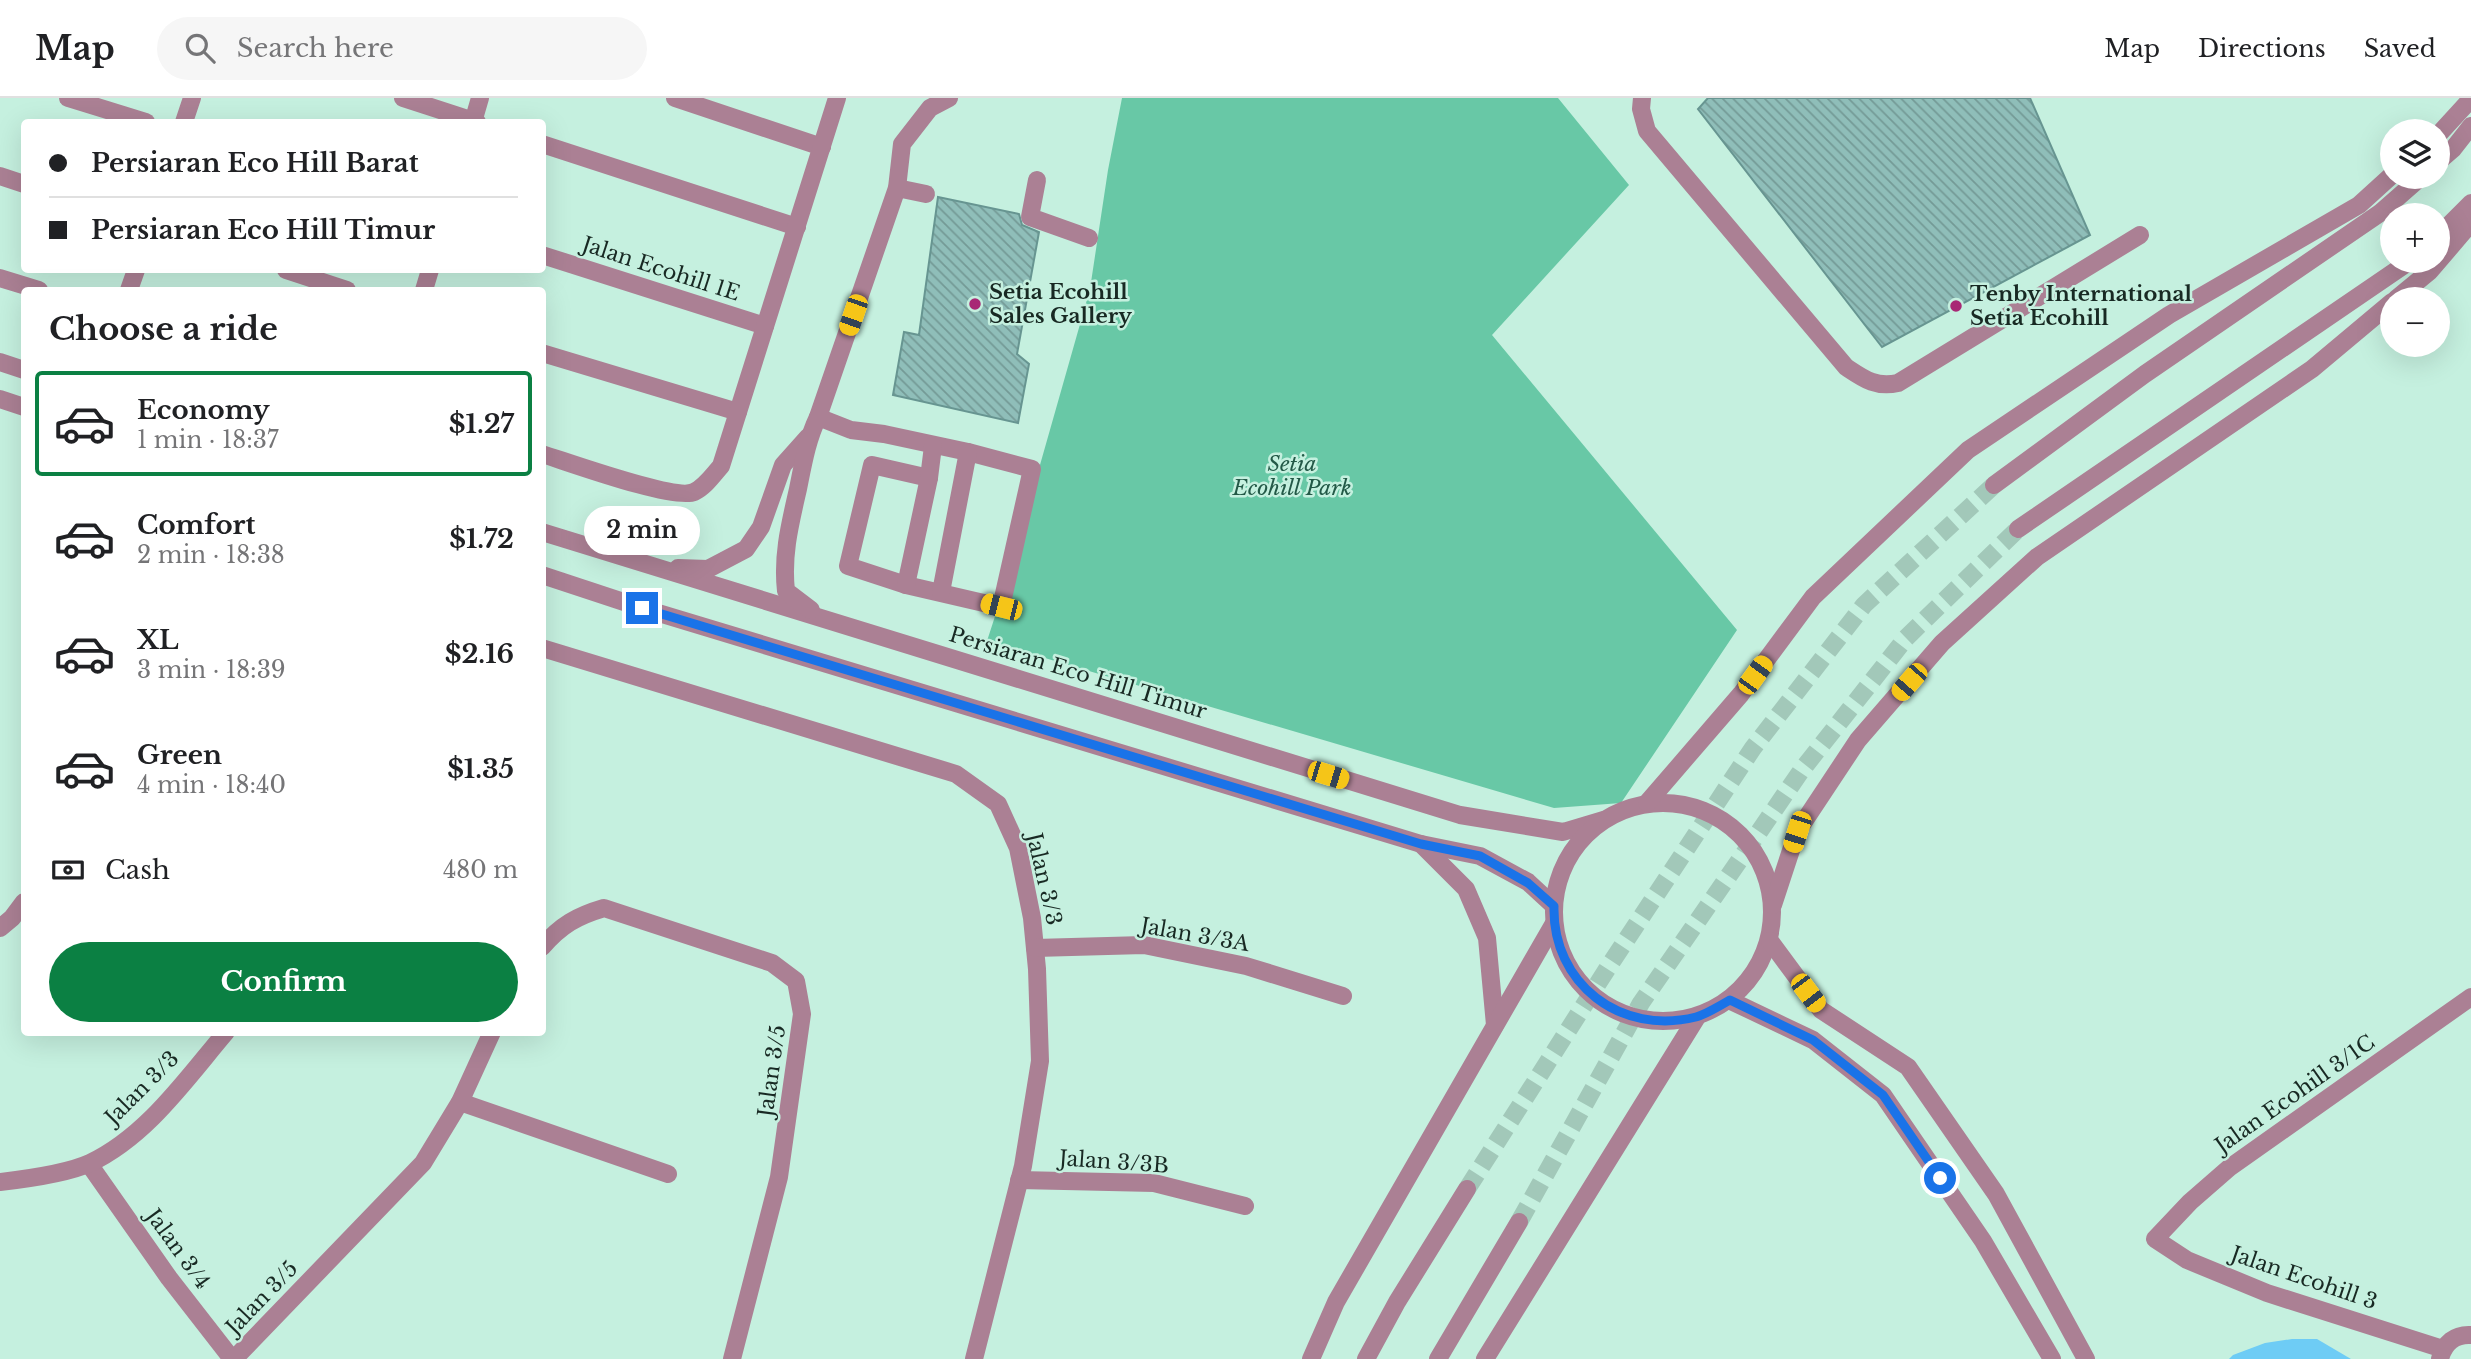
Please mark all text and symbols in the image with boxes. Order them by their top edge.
search box [157,17,647,80]
text: Map [35,28,115,69]
icon: search [181,29,219,67]
text: Search here [237,32,394,64]
text: Map [2104,34,2160,63]
text: Directions [2198,34,2326,63]
text: Saved [2364,34,2436,63]
map controls [2380,119,2450,357]
button: layers [2380,119,2450,189]
text: Persiaran Eco Hill Barat [91,147,419,179]
button: + [2380,203,2450,273]
text: Persiaran Eco Hill Timur [91,214,435,246]
street label: Jalan Ecohill 1E [576,230,743,307]
place label: Setia Ecohill Sales Gallery [989,279,1132,329]
place label: Tenby International Setia Ecohill [1970,281,2193,331]
button: − [2380,287,2450,357]
car [837,292,870,338]
marker: Setia Ecohill Sales Gallery [967,296,983,312]
marker: Tenby International Setia Ecohill [1948,298,1964,314]
text: Choose a ride [49,309,278,349]
icon: car [53,392,116,455]
text: Economy [137,394,270,426]
text: $1.27 [449,408,514,440]
text: 1 min · 18:37 [137,426,278,454]
park label: Setia Ecohill Park [1231,451,1352,501]
callout: 2 min [584,506,700,556]
icon: car [53,507,116,570]
text: Comfort [137,509,255,541]
text: 2 min [606,516,678,544]
text: $1.72 [449,523,514,555]
text: 2 min · 18:38 [137,541,285,569]
route end [626,592,658,624]
car [979,592,1024,622]
street label: Persiaran Eco Hill Timur [946,621,1210,725]
icon: car [53,622,116,685]
text: XL [137,624,179,656]
text: $2.16 [445,638,514,670]
car [1735,652,1776,698]
text: 3 min · 18:39 [137,656,286,684]
car [1888,659,1931,705]
icon: car [53,737,116,800]
text: Green [137,739,222,771]
text: $1.35 [447,753,514,785]
car [1305,759,1352,791]
text: 4 min · 18:40 [137,771,286,799]
car [1781,809,1814,855]
street label: Jalan 3/3 [1020,828,1067,928]
icon: cash [49,851,87,889]
text: Cash [105,854,170,886]
text: 480 m [443,856,518,884]
street label: Jalan 3/3A [1136,912,1252,957]
button: Confirm [49,942,518,1022]
car [1787,970,1830,1016]
street label: Jalan 3/5 [752,1023,791,1122]
street label: Jalan Ecohill 3/1C [2208,1029,2380,1160]
street label: Jalan 3/3 [98,1046,184,1132]
street label: Jalan 3/3B [1055,1145,1170,1179]
route start [1924,1162,1956,1194]
street label: Jalan 3/4 [138,1201,216,1294]
street label: Jalan Ecohill 3 [2225,1240,2380,1315]
street label: Jalan 3/5 [218,1256,303,1342]

